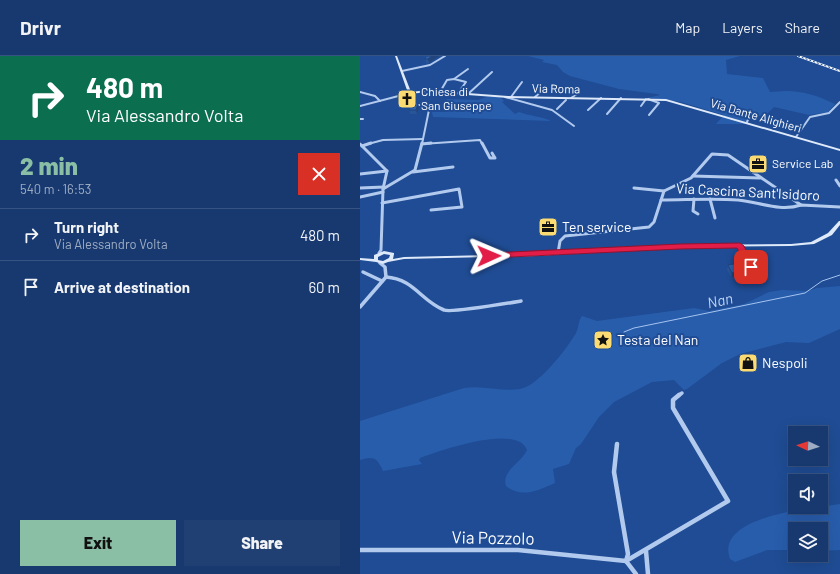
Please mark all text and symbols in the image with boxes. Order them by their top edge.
text: Drivr [20,16,61,39]
text: Map [675,19,700,36]
text: Layers [722,19,763,36]
text: Share [785,19,820,36]
text: 480 m [86,70,163,104]
icon: right [20,72,72,124]
street label: Via Roma [532,81,580,95]
place label: Chiesa di San Giuseppe [421,84,492,112]
church icon: Chiesa di San Giuseppe [396,88,418,110]
street label: Via Dante Alighieri [709,95,804,135]
text: Via Alessandro Volta [86,104,243,126]
text: 2 min [20,151,78,180]
button: close [298,153,340,195]
office icon: Service Lab [747,153,769,175]
place label: Service Lab [772,156,833,170]
street label: Via Cascina Sant'Isidoro [676,179,820,204]
text: 540 m · 16:53 [20,181,92,197]
office icon: Ten service [537,216,559,238]
text: Turn right [54,218,119,236]
place label: Ten service [562,218,631,235]
icon: right [20,224,42,246]
text: 480 m [300,226,340,244]
position arrow [468,235,510,277]
text: Via Alessandro Volta [54,236,168,252]
pin [734,250,768,284]
icon: arrive [740,256,762,278]
icon: arrive [20,276,42,298]
text: Arrive at destination [54,278,190,296]
text: 60 m [308,278,340,296]
water label: Nan [705,289,734,311]
place icon: Testa del Nan [592,329,614,351]
place label: Testa del Nan [617,331,698,348]
shop icon: Nespoli [737,352,759,374]
place label: Nespoli [762,354,808,371]
north arrow [788,426,828,466]
map controls [788,426,828,562]
button: sound [788,474,828,514]
button: Exit [20,520,176,566]
button: Share [184,520,340,566]
button: layers [788,522,828,562]
street label: Via Pozzolo [451,526,535,548]

